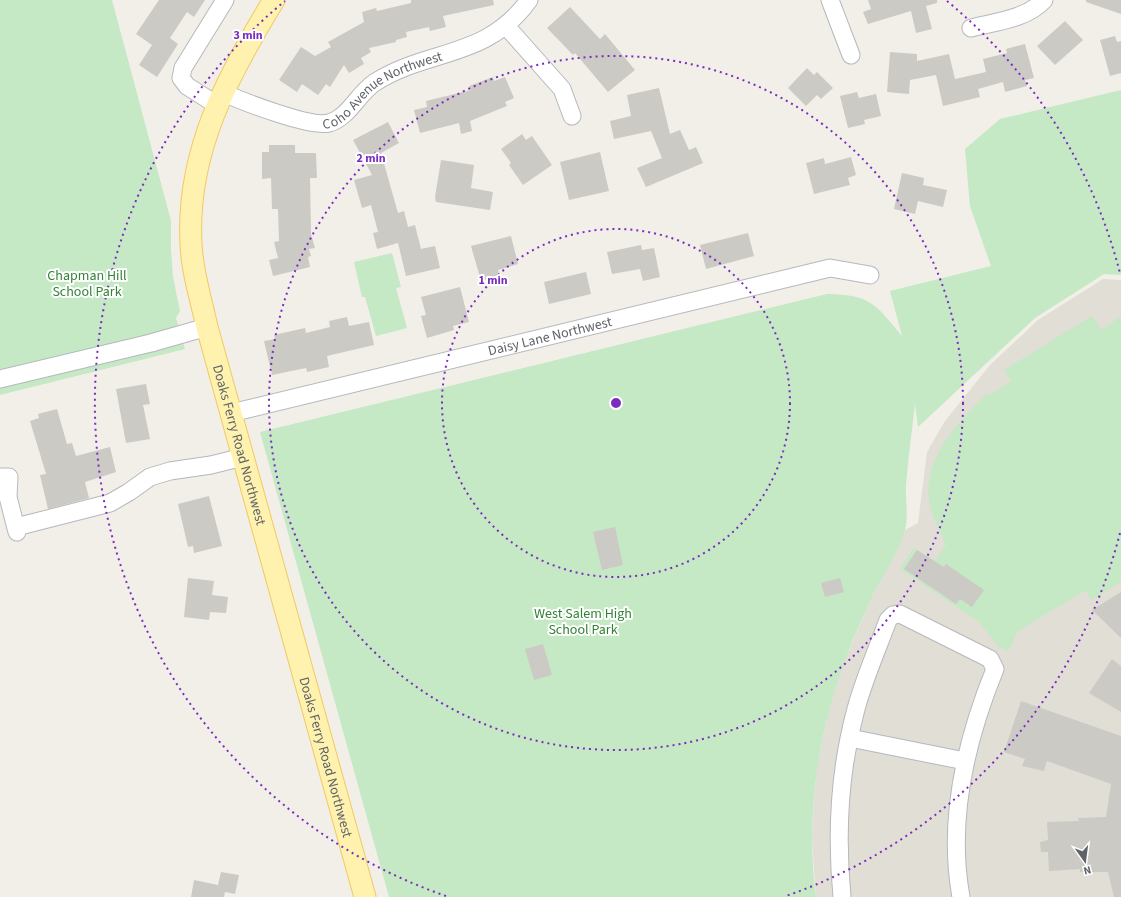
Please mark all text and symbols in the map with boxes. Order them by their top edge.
text: 3 min [233,27,263,44]
street label: Coho Avenue Northwest [322,47,445,135]
text: 2 min [356,150,386,167]
park label: Chapman Hill School Park [47,266,127,302]
text: 1 min [478,272,508,289]
street label: Daisy Lane Northwest [486,312,614,361]
street label: Doaks Ferry Road Northwest [207,363,271,528]
centre of rings [609,396,623,410]
park label: West Salem High School Park [534,604,632,640]
street label: Doaks Ferry Road Northwest [293,675,357,840]
north arrow [1065,841,1105,881]
text: N [1082,862,1093,878]

